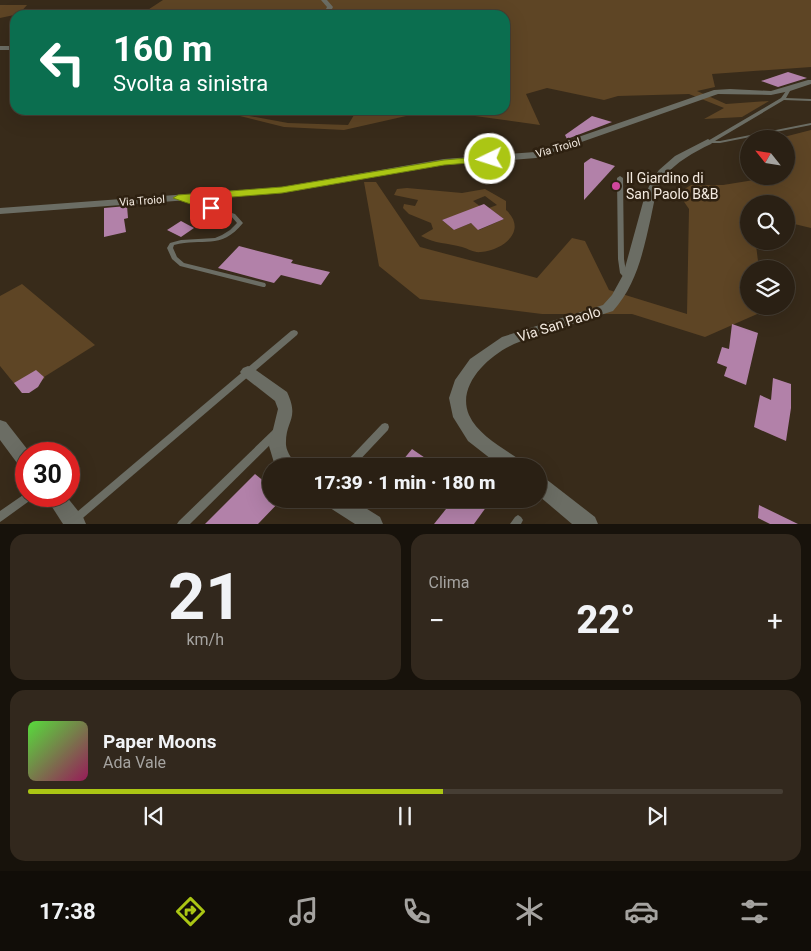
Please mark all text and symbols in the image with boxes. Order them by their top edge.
text: 160 m [113,29,212,70]
icon: left [30,30,95,95]
text: Svolta a sinistra [113,71,268,96]
north arrow [740,130,795,185]
map controls [740,130,795,315]
position arrow [463,132,515,184]
street label: Via Troiol [534,135,582,161]
place label: Il Giardino di San Paolo B&B [626,170,719,202]
marker: Il Giardino di San Paolo B&B [610,180,622,192]
pin [190,187,232,229]
street label: Via Troiol [119,193,165,209]
icon: arrive [197,194,225,222]
button: search [740,195,795,250]
button: layers [740,260,795,315]
street label: Via San Paolo [515,303,603,345]
speed limit sign: 30 [15,442,80,507]
text: 17:39 · 1 min · 180 m [313,471,496,494]
text: 21 [168,559,243,635]
text: Clima [429,573,469,592]
text: 22° [576,598,635,642]
text: − [429,604,445,637]
text: + [767,604,783,637]
text: km/h [186,630,224,649]
text: Paper Moons [103,730,216,753]
text: Ada Vale [103,753,166,772]
icon: previous [140,802,168,830]
icon: pause [391,802,419,830]
icon: next [643,802,671,830]
icon: directions [173,894,208,929]
icon: music [286,894,321,929]
icon: phone [399,894,434,929]
icon: climate [512,894,547,929]
icon: car [624,894,659,929]
icon: filters [737,894,772,929]
text: 17:38 [39,899,96,924]

